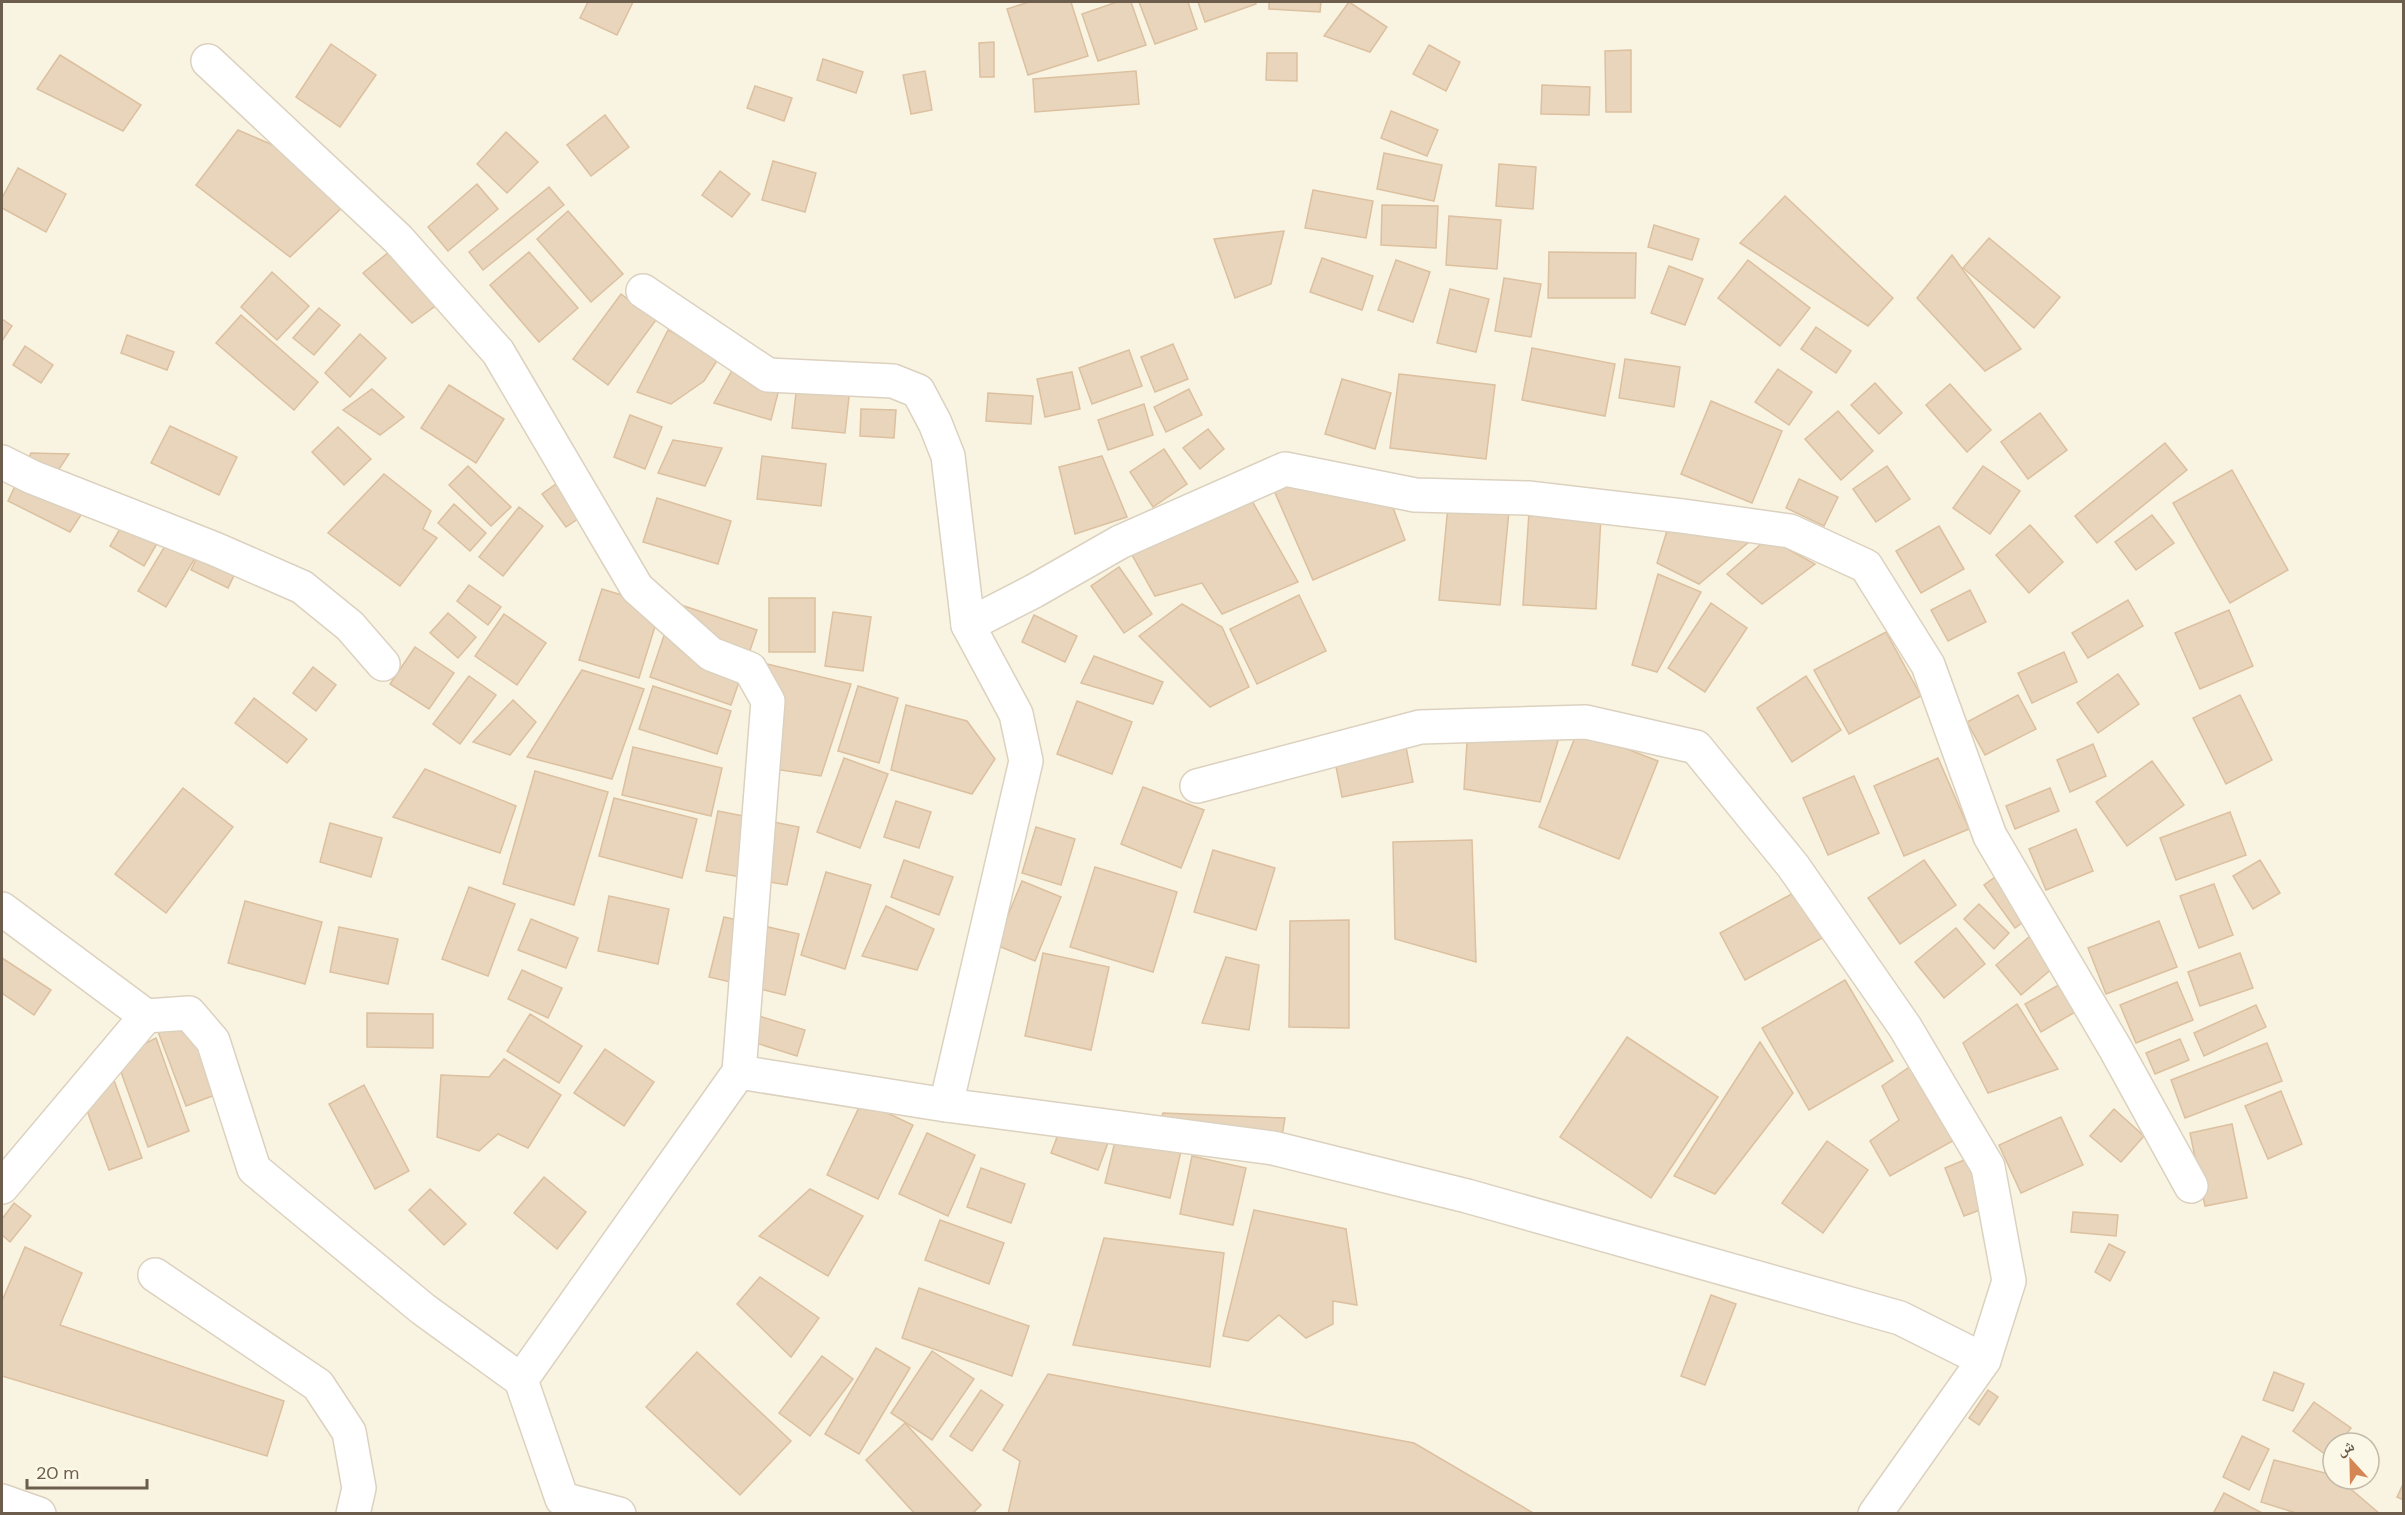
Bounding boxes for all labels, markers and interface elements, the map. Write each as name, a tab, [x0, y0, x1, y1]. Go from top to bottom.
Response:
north arrow	[2321, 1431, 2381, 1491]
text: ش	[2334, 1435, 2357, 1460]
scale bar	[27, 1452, 147, 1490]
text: 20 m	[36, 1461, 79, 1485]

